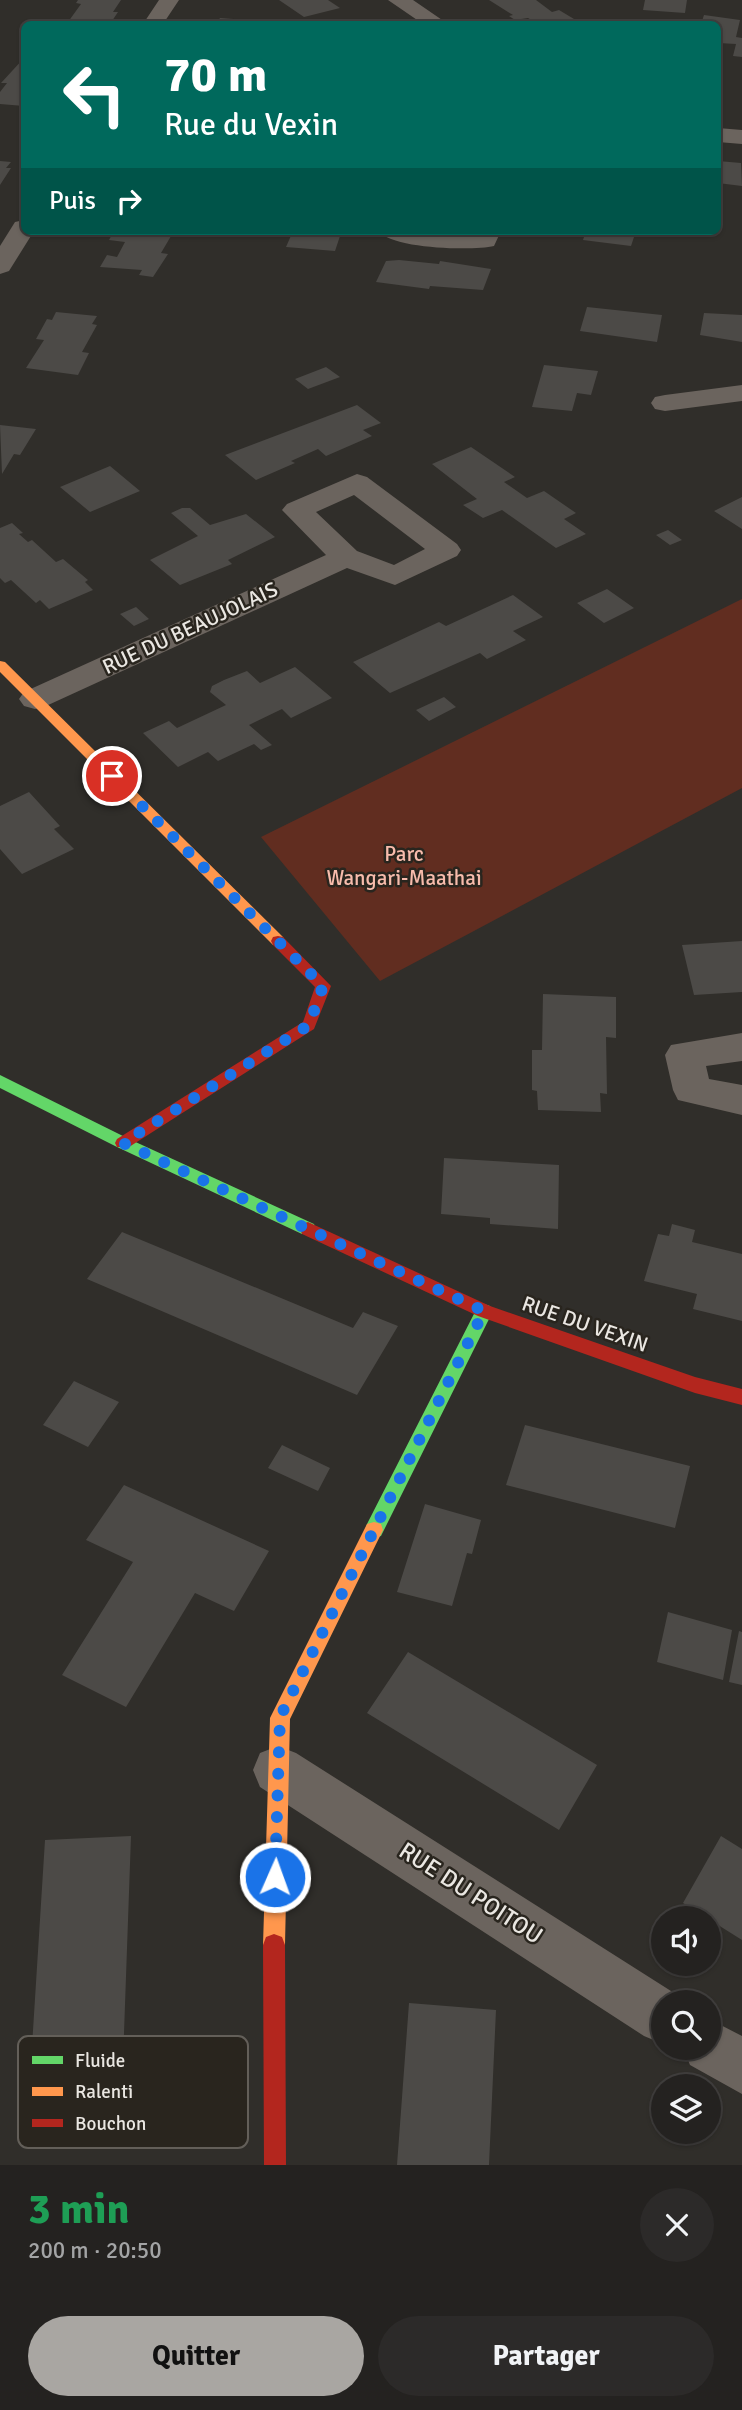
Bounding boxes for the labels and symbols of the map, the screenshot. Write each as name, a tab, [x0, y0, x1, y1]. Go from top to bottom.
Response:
street label: RUE DU BEAUJOLAIS	[98, 576, 282, 680]
pin	[82, 746, 142, 806]
park label: Parc Wangari-Maathai	[326, 841, 482, 891]
street label: RUE DU VEXIN	[518, 1290, 652, 1358]
street label: RUE DU POITOU	[394, 1835, 548, 1951]
position arrow	[238, 1840, 312, 1914]
legend	[18, 2036, 248, 2148]
text: Fluide	[75, 2049, 125, 2073]
text: Ralenti	[75, 2080, 133, 2104]
text: Bouchon	[75, 2112, 146, 2136]

